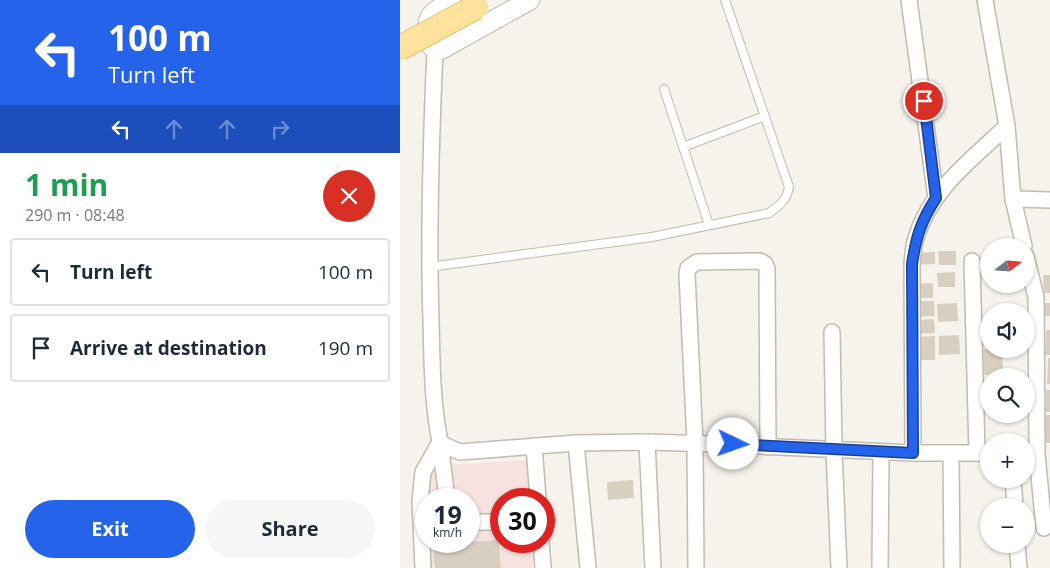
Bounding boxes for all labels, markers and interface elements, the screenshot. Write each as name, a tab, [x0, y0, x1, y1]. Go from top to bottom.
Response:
text: 100 m	[108, 14, 212, 61]
icon: left	[25, 20, 90, 85]
text: Turn left	[108, 59, 195, 89]
pin	[903, 80, 945, 122]
icon: arrive	[910, 87, 938, 115]
icon: left	[107, 115, 135, 143]
icon: ahead	[160, 115, 188, 143]
icon: ahead	[213, 115, 241, 143]
icon: right	[266, 115, 294, 143]
text: 1 min	[25, 164, 108, 205]
button: close	[323, 170, 375, 222]
text: 290 m · 08:48	[25, 204, 125, 226]
north arrow	[980, 238, 1035, 292]
map controls	[980, 238, 1035, 553]
icon: left	[27, 258, 55, 286]
text: Turn left	[70, 259, 152, 285]
text: 100 m	[318, 259, 373, 285]
button: sound	[980, 303, 1035, 358]
icon: arrive	[27, 334, 55, 362]
text: Arrive at destination	[70, 335, 267, 361]
text: 190 m	[318, 335, 373, 361]
button: search	[980, 368, 1035, 423]
position arrow	[706, 417, 758, 469]
button: +	[980, 433, 1035, 488]
speed limit sign: 30	[490, 488, 555, 553]
text: 19	[433, 497, 462, 531]
button: −	[980, 498, 1035, 553]
button: Exit	[25, 500, 195, 558]
button: Share	[205, 500, 375, 558]
text: km/h	[433, 524, 462, 541]

